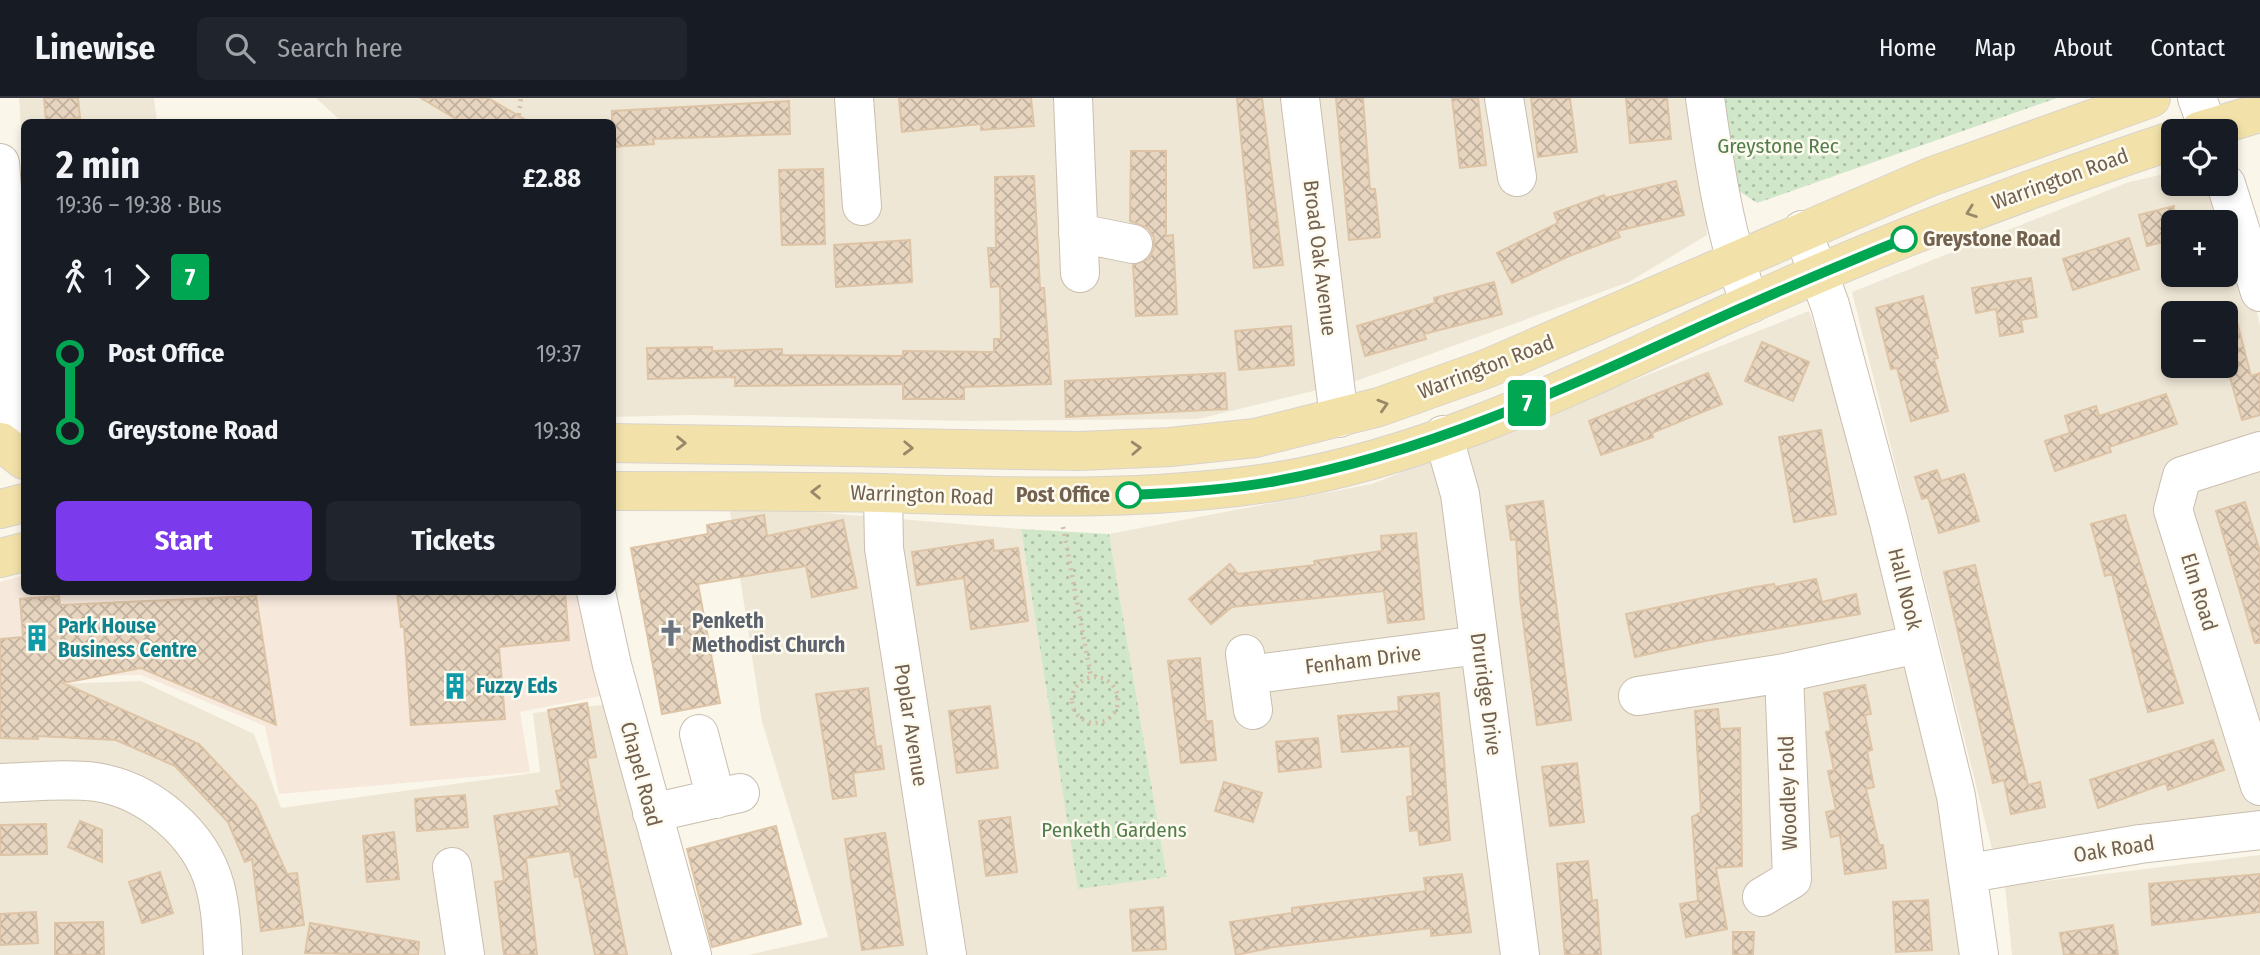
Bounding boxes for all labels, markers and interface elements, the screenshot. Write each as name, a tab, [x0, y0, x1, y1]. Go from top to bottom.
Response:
search box	[197, 17, 687, 80]
text: Linewise	[35, 28, 155, 68]
icon: search	[221, 29, 259, 67]
text: Search here	[277, 33, 403, 64]
text: Home	[1879, 34, 1936, 62]
text: Map	[1974, 34, 2016, 62]
text: About	[2054, 34, 2112, 62]
text: Contact	[2150, 34, 2225, 62]
map controls	[2161, 119, 2238, 378]
button: locate	[2161, 119, 2238, 196]
park label: Greystone Rec	[1717, 133, 1839, 159]
text: 2 min	[56, 142, 140, 188]
street label: Warrington Road	[1988, 142, 2132, 216]
text: £2.88	[523, 163, 581, 194]
street label: Broad Oak Avenue	[1298, 179, 1342, 337]
text: 19:36 – 19:38 · Bus	[56, 191, 222, 219]
one-way arrow	[1965, 203, 1977, 217]
button: +	[2161, 210, 2238, 287]
marker: Greystone Road	[1891, 226, 1917, 252]
place label: Greystone Road	[1923, 226, 2061, 252]
icon: walk	[56, 258, 94, 296]
icon: forward	[123, 258, 161, 296]
text: 1	[104, 263, 113, 291]
text: 7	[185, 263, 195, 291]
button: −	[2161, 301, 2238, 378]
street label: Warrington Road	[1414, 329, 1558, 405]
text: Post Office	[108, 338, 224, 369]
text: 19:37	[536, 340, 581, 368]
line badge: 7	[1504, 380, 1550, 426]
text: 7	[1522, 389, 1532, 417]
one-way arrow	[1377, 399, 1389, 414]
text: Greystone Road	[108, 415, 278, 446]
text: 19:38	[534, 417, 581, 445]
one-way arrow	[676, 435, 686, 451]
one-way arrow	[903, 440, 914, 455]
one-way arrow	[1130, 441, 1141, 456]
street label: Warrington Road	[850, 480, 994, 510]
place label: Post Office	[1016, 482, 1110, 508]
marker: Post Office	[1116, 482, 1142, 508]
one-way arrow	[810, 485, 821, 500]
button: Start	[56, 501, 312, 581]
button: Tickets	[326, 501, 581, 581]
street label: Hall Nook	[1882, 545, 1928, 633]
street label: Elm Road	[2175, 550, 2223, 634]
place label: Penketh Methodist Church	[692, 608, 845, 658]
place label: Park House Business Centre	[58, 613, 197, 663]
church icon: Penketh Methodist Church	[656, 618, 686, 648]
building icon: Park House Business Centre	[22, 623, 52, 653]
street label: Druridge Drive	[1465, 631, 1507, 757]
street label: Fenham Drive	[1303, 640, 1423, 680]
street label: Poplar Avenue	[888, 662, 934, 788]
building icon: Fuzzy Eds	[440, 671, 470, 701]
place label: Fuzzy Eds	[476, 673, 558, 699]
street label: Chapel Road	[615, 719, 667, 829]
street label: Woodley Fold	[1773, 735, 1803, 851]
park label: Penketh Gardens	[1041, 817, 1187, 843]
street label: Oak Road	[2072, 830, 2156, 868]

